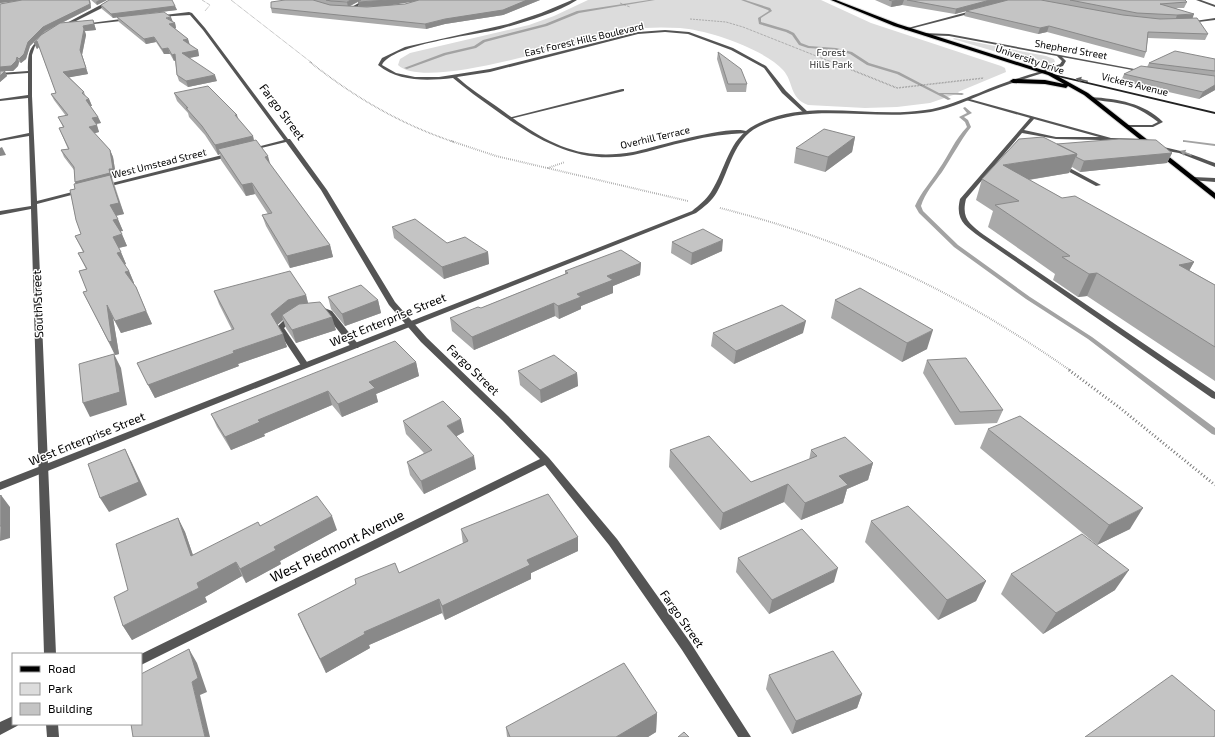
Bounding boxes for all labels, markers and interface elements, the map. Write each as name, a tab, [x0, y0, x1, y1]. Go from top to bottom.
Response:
street label: East Forest Hills Boulevard	[523, 19, 645, 59]
street label: Shepherd Street	[1034, 37, 1108, 61]
street label: University Drive	[994, 42, 1066, 76]
park label: Forest Hills Park	[810, 46, 852, 70]
street label: Vickers Avenue	[1100, 70, 1170, 98]
one-way arrow	[1076, 77, 1088, 83]
street label: Fargo Street	[257, 80, 309, 143]
street label: Overhill Terrace	[619, 123, 691, 151]
street label: West Umstead Street	[111, 145, 208, 181]
one-way arrow	[1179, 149, 1191, 155]
street label: South Street	[29, 269, 45, 338]
street label: West Enterprise Street	[328, 289, 448, 349]
street label: Fargo Street	[445, 341, 503, 398]
street label: West Enterprise Street	[27, 408, 147, 468]
street label: West Piedmont Avenue	[267, 506, 406, 585]
street label: Fargo Street	[658, 587, 708, 650]
legend	[12, 653, 142, 725]
text: Road	[48, 661, 76, 675]
text: Park	[48, 681, 73, 695]
text: Building	[48, 701, 93, 715]

